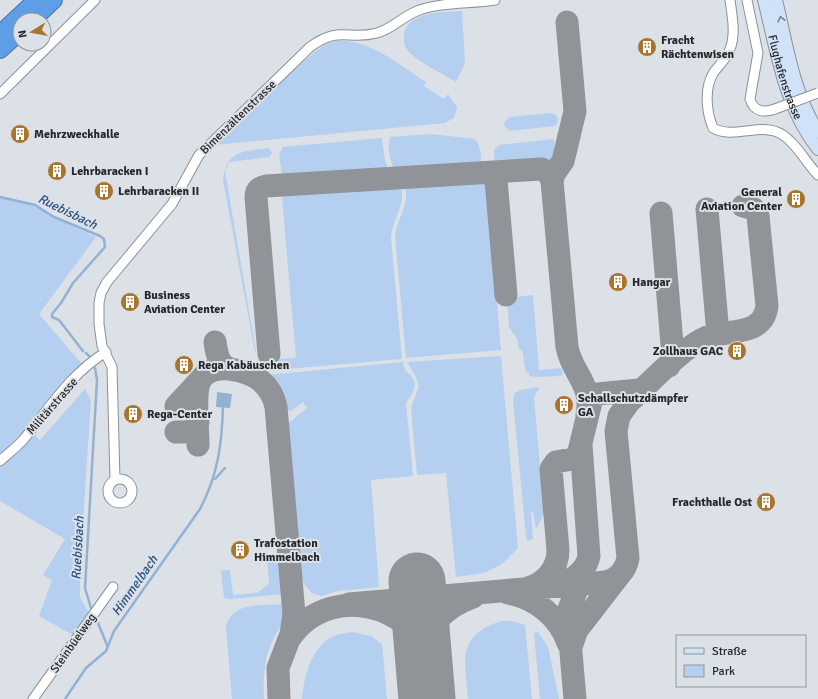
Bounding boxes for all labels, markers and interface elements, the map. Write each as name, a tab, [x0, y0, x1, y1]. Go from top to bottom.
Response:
north arrow	[12, 12, 52, 52]
one-way arrow	[777, 15, 785, 22]
text: N	[16, 29, 30, 39]
place label: Fracht Rächtenwisen	[661, 33, 735, 62]
street label: Flughafenstrasse	[764, 33, 805, 122]
building icon: Fracht Rächtenwisen	[636, 36, 658, 58]
street label: Bimenzältenstrasse	[197, 77, 280, 158]
building icon: Mehrzweckhalle	[9, 123, 31, 145]
place label: Mehrzweckhalle	[34, 127, 120, 142]
building icon: Lehrbaracken I	[46, 160, 68, 182]
place label: Lehrbaracken I	[71, 164, 148, 179]
building icon: Lehrbaracken II	[93, 180, 115, 202]
place label: Lehrbaracken II	[118, 184, 199, 199]
place label: General Aviation Center	[701, 185, 782, 214]
building icon: General Aviation Center	[785, 188, 807, 210]
water label: Ruebisbach	[35, 191, 101, 233]
building icon: Hangar	[607, 271, 629, 293]
place label: Hangar	[632, 275, 671, 290]
place label: Business Aviation Center	[144, 288, 225, 317]
building icon: Business Aviation Center	[119, 291, 141, 313]
building icon: Zollhaus GAC	[726, 340, 748, 362]
place label: Zollhaus GAC	[653, 344, 724, 359]
building icon: Rega Kabäuschen	[173, 354, 195, 376]
place label: Rega Kabäuschen	[198, 358, 290, 373]
street label: Militärstrasse	[24, 375, 81, 438]
place label: Schallschutzdämpfer GA	[578, 391, 689, 420]
building icon: Schallschutzdämpfer GA	[553, 394, 575, 416]
building icon: Rega-Center	[122, 403, 144, 425]
place label: Rega-Center	[147, 407, 212, 422]
building icon: Frachthalle Ost	[755, 491, 777, 513]
place label: Frachthalle Ost	[672, 495, 753, 510]
water label: Ruebisbach	[68, 515, 88, 580]
place label: Trafostation Himmelbach	[254, 536, 320, 565]
building icon: Trafostation Himmelbach	[229, 539, 251, 561]
water label: Himmelbach	[108, 552, 162, 619]
street label: Steinbüelweg	[47, 610, 100, 676]
legend	[676, 635, 806, 687]
text: Straße	[712, 644, 747, 659]
text: Park	[712, 664, 735, 679]

